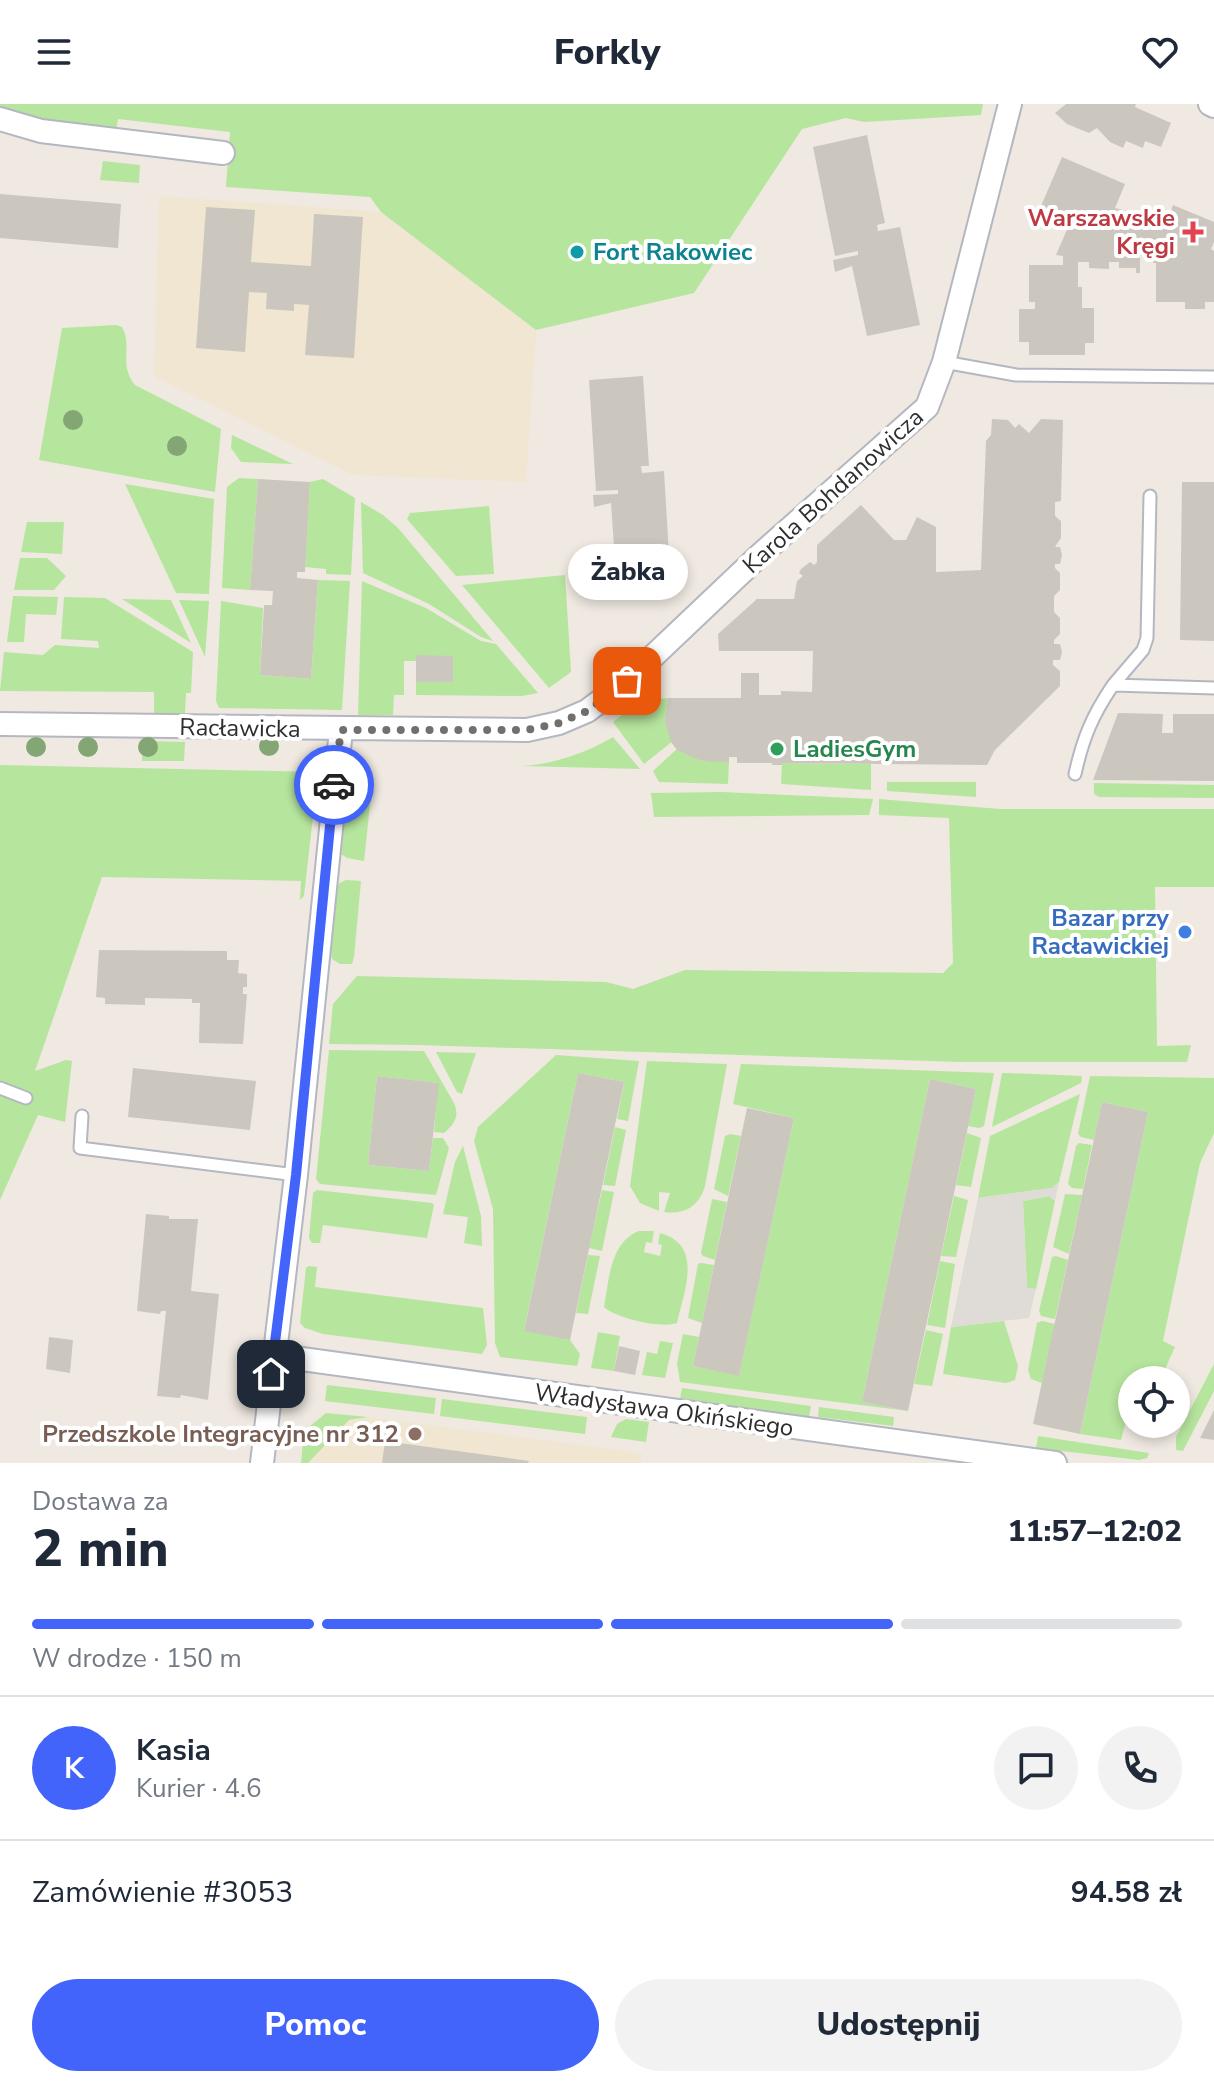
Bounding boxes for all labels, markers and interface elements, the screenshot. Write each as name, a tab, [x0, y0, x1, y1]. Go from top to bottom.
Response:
text: Forkly	[554, 28, 660, 77]
icon: menu	[32, 30, 76, 74]
icon: heart	[1138, 30, 1182, 74]
place label: Warszawskie Kręgi	[1028, 202, 1175, 262]
marker: Warszawskie Kręgi	[1182, 221, 1204, 243]
place label: Fort Rakowiec	[593, 236, 753, 268]
marker: Fort Rakowiec	[568, 243, 586, 261]
street label: Karola Bohdanowicza	[736, 401, 930, 581]
callout: Żabka	[567, 545, 687, 601]
text: Żabka	[591, 554, 665, 589]
pin	[593, 647, 661, 715]
icon: bag	[605, 659, 649, 703]
street label: Racławicka	[179, 711, 301, 745]
place label: LadiesGym	[793, 733, 916, 765]
marker: LadiesGym	[768, 740, 786, 758]
courier	[294, 745, 374, 825]
icon: car	[312, 763, 356, 807]
place label: Bazar przy Racławickiej	[1031, 902, 1169, 962]
marker: Bazar przy Racławickiej	[1176, 923, 1194, 941]
pin	[237, 1340, 305, 1408]
icon: home	[249, 1352, 293, 1396]
map controls	[1118, 1366, 1190, 1438]
button: locate	[1118, 1366, 1190, 1438]
street label: Władysława Okińskiego	[532, 1376, 796, 1444]
place label: Przedszkole Integracyjne nr 312	[42, 1418, 399, 1450]
marker: Przedszkole Integracyjne nr 312	[406, 1425, 424, 1443]
text: Dostawa za	[32, 1484, 169, 1519]
text: 11:57–12:02	[1007, 1511, 1182, 1552]
text: 2 min	[32, 1513, 169, 1584]
text: W drodze · 150 m	[32, 1641, 242, 1676]
button: chat	[994, 1726, 1078, 1810]
button: phone	[1098, 1726, 1182, 1810]
text: Kasia	[136, 1730, 211, 1771]
text: K	[64, 1748, 84, 1789]
text: Kurier · 4.6	[136, 1771, 261, 1806]
text: Zamówienie #3053	[32, 1872, 293, 1913]
text: 94.58 zł	[1071, 1872, 1182, 1913]
button: Pomoc	[32, 1979, 599, 2071]
button: Udostępnij	[615, 1979, 1182, 2071]

